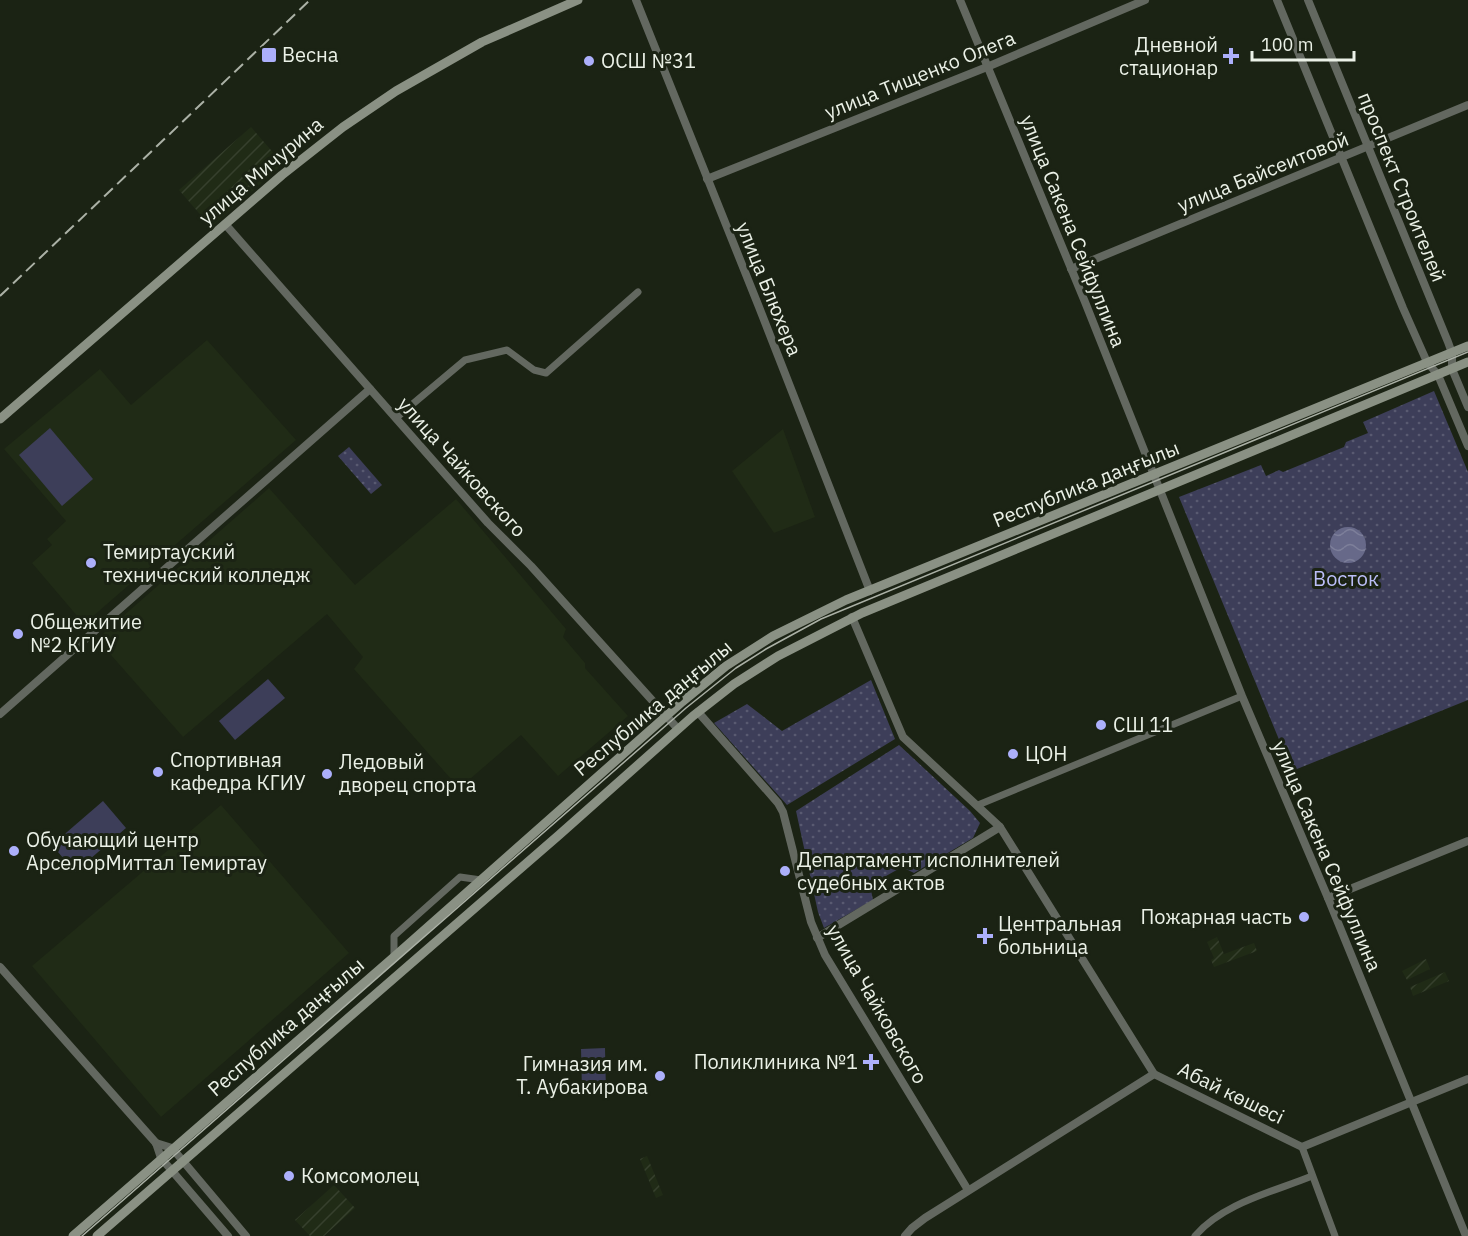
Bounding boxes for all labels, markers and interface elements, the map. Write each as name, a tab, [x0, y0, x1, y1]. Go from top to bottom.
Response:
street label: улица Тищенко Олега	[820, 24, 1020, 125]
scale bar	[1252, 24, 1354, 62]
place label: Дневной стационар	[1119, 31, 1218, 81]
text: 100 m	[1261, 33, 1313, 56]
place label: Весна	[282, 41, 339, 68]
marker: Весна	[260, 46, 278, 64]
place label: ОСШ №31	[601, 47, 696, 74]
marker: Дневной стационар	[1222, 47, 1240, 65]
marker: ОСШ №31	[582, 54, 596, 68]
street label: проспект Строителей	[1352, 88, 1453, 286]
street label: улица Мичурина	[193, 110, 329, 231]
street label: улица Сакена Сейфуллина	[1014, 111, 1133, 351]
street label: улица Байсеитовой	[1173, 125, 1352, 218]
street label: улица Блюхера	[730, 218, 809, 360]
street label: улица Чайковского	[392, 391, 533, 543]
street label: Республика даңғылы	[989, 434, 1183, 533]
place label: Темиртауский технический колледж	[103, 538, 310, 588]
marker: Темиртауский технический колледж	[84, 556, 98, 570]
park label: Восток	[1313, 565, 1379, 592]
place label: Общежитие №2 КГИУ	[30, 608, 142, 658]
marker: Общежитие №2 КГИУ	[11, 627, 25, 641]
street label: Республика даңғылы	[568, 633, 738, 782]
place label: СШ 11	[1113, 711, 1173, 738]
marker: СШ 11	[1094, 718, 1108, 732]
street label: улица Сакена Сейфуллина	[1266, 736, 1389, 976]
place label: ЦОН	[1025, 740, 1067, 767]
place label: Спортивная кафедра КГИУ	[170, 746, 306, 796]
marker: ЦОН	[1006, 747, 1020, 761]
place label: Ледовый дворец спорта	[339, 748, 477, 798]
marker: Спортивная кафедра КГИУ	[151, 765, 165, 779]
marker: Ледовый дворец спорта	[320, 767, 334, 781]
place label: Обучающий центр АрселорМиттал Темиртау	[26, 826, 267, 876]
marker: Обучающий центр АрселорМиттал Темиртау	[7, 844, 21, 858]
place label: Департамент исполнителей судебных актов	[797, 846, 1060, 896]
marker: Департамент исполнителей судебных актов	[778, 864, 792, 878]
place label: Пожарная часть	[1141, 903, 1292, 930]
place label: Центральная больница	[998, 910, 1122, 960]
marker: Пожарная часть	[1297, 910, 1311, 924]
street label: улица Чайковского	[821, 919, 934, 1088]
marker: Центральная больница	[976, 927, 994, 945]
street label: Республика даңғылы	[202, 951, 370, 1102]
place label: Поликлиника №1	[694, 1048, 858, 1075]
place label: Гимназия им. Т. Аубакирова	[516, 1050, 648, 1100]
marker: Поликлиника №1	[862, 1053, 880, 1071]
street label: Абай көшесі	[1174, 1055, 1289, 1130]
marker: Гимназия им. Т. Аубакирова	[653, 1069, 667, 1083]
place label: Комсомолец	[301, 1162, 419, 1189]
marker: Комсомолец	[282, 1169, 296, 1183]

